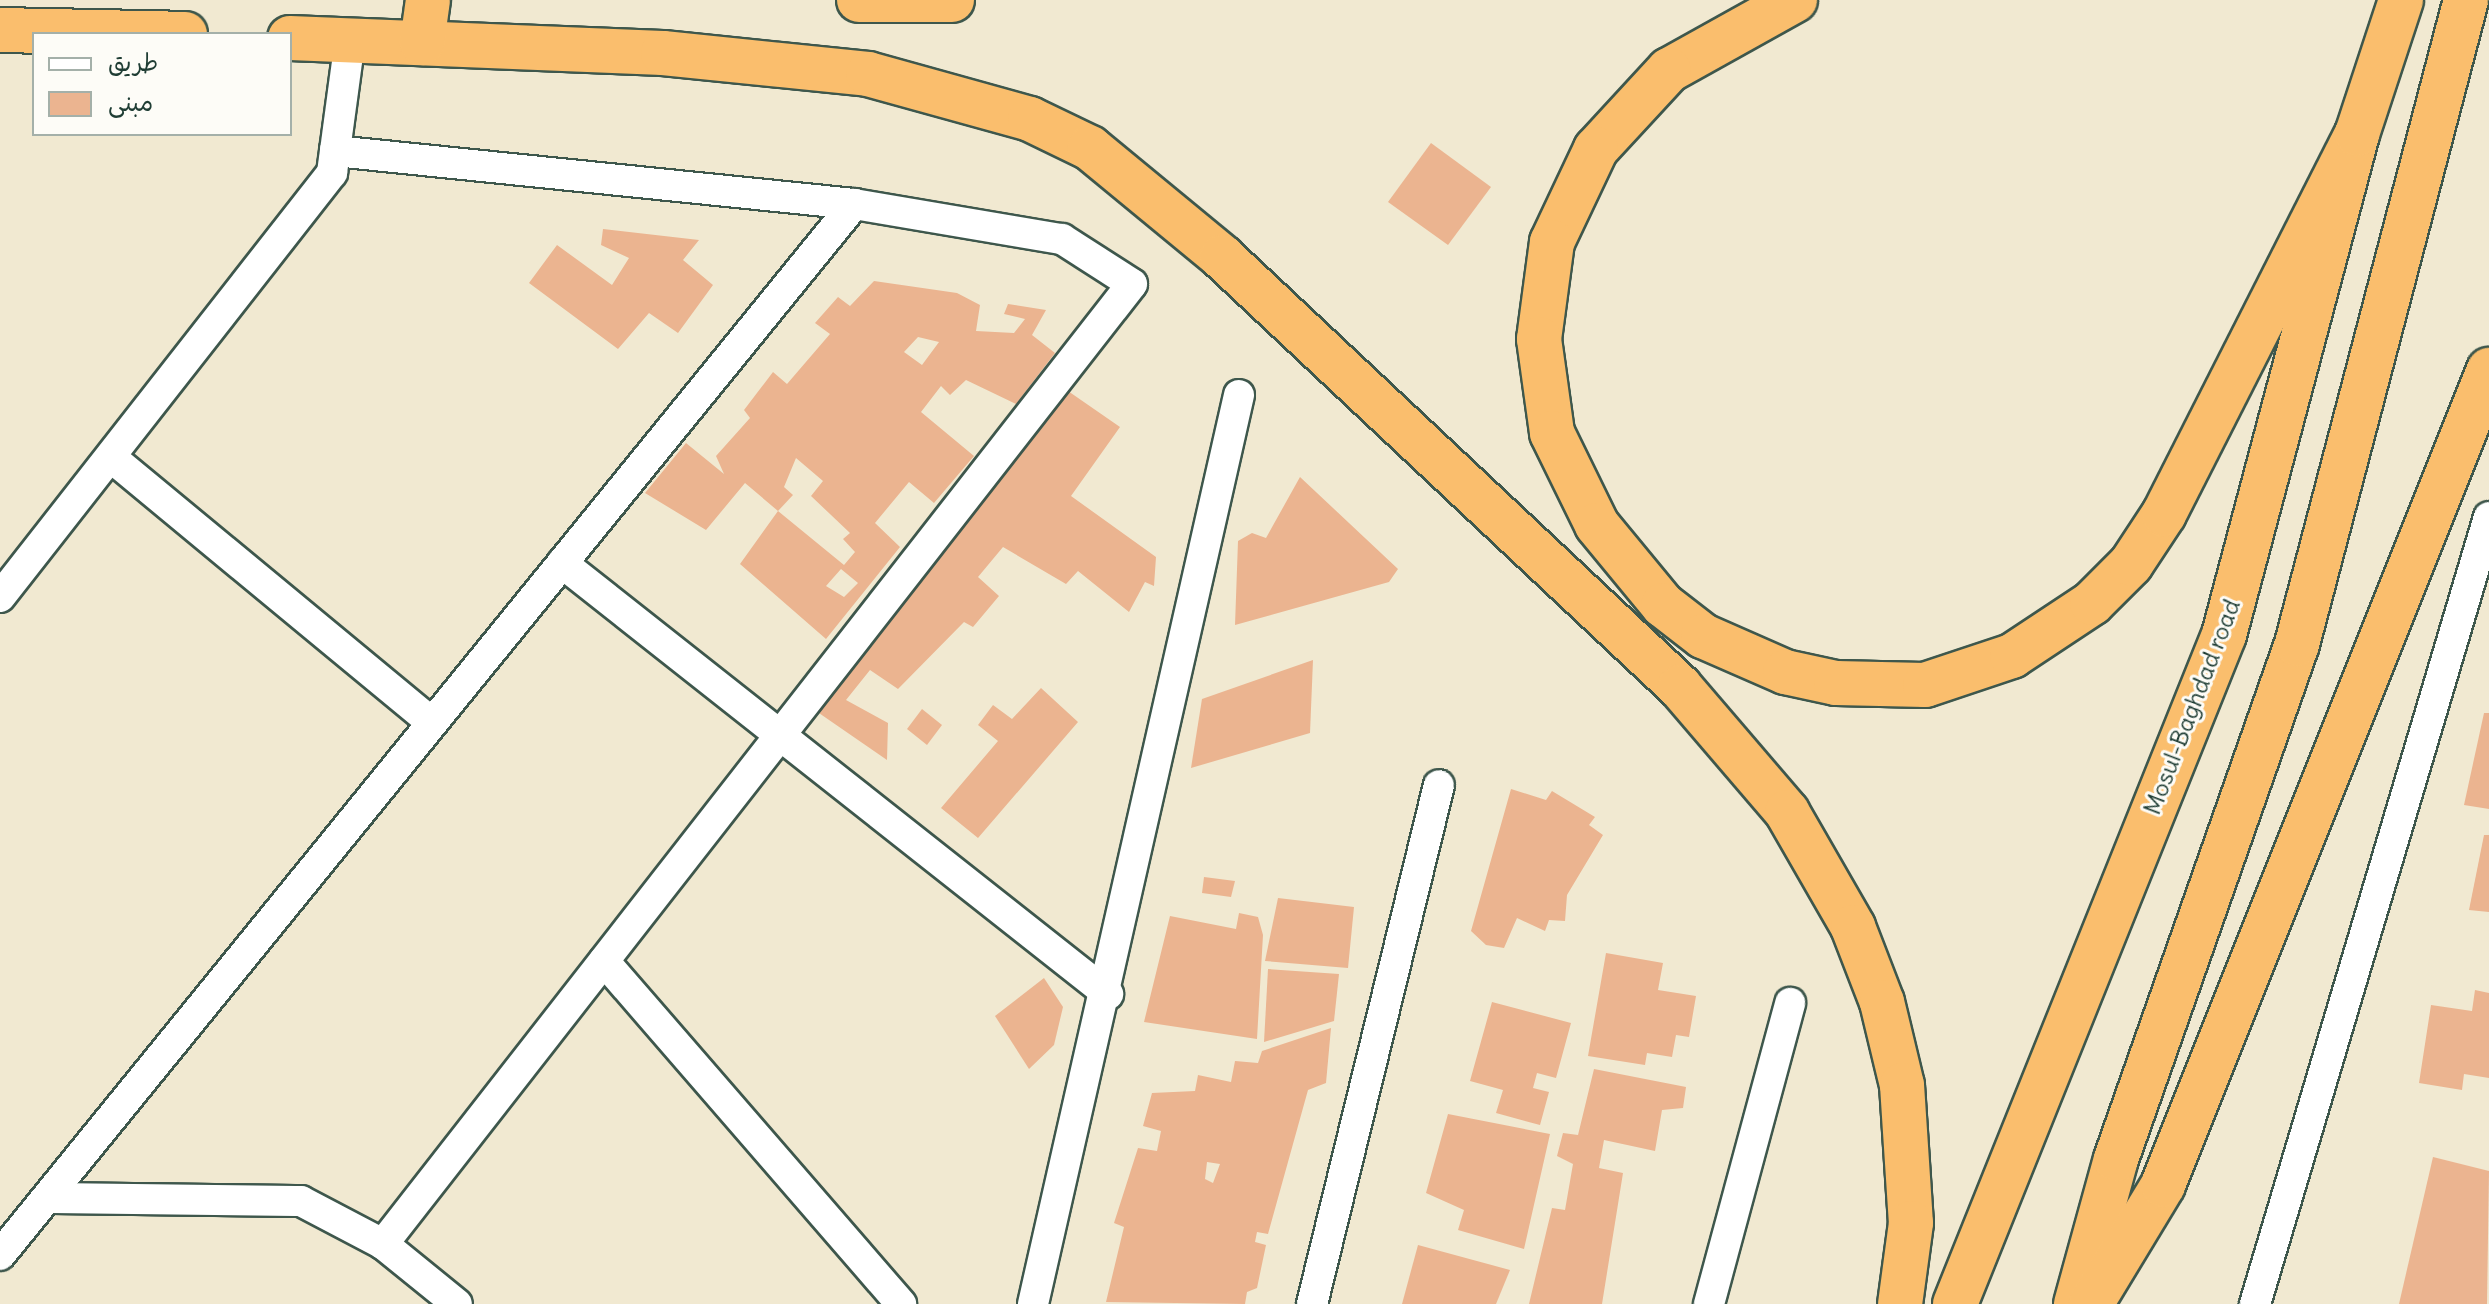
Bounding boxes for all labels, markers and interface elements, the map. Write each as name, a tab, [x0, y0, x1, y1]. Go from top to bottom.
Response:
legend	[32, 32, 292, 136]
text: طريق	[108, 47, 158, 77]
text: مبنى	[108, 87, 153, 117]
street label: Mosul-Baghdad road	[2138, 595, 2246, 819]

